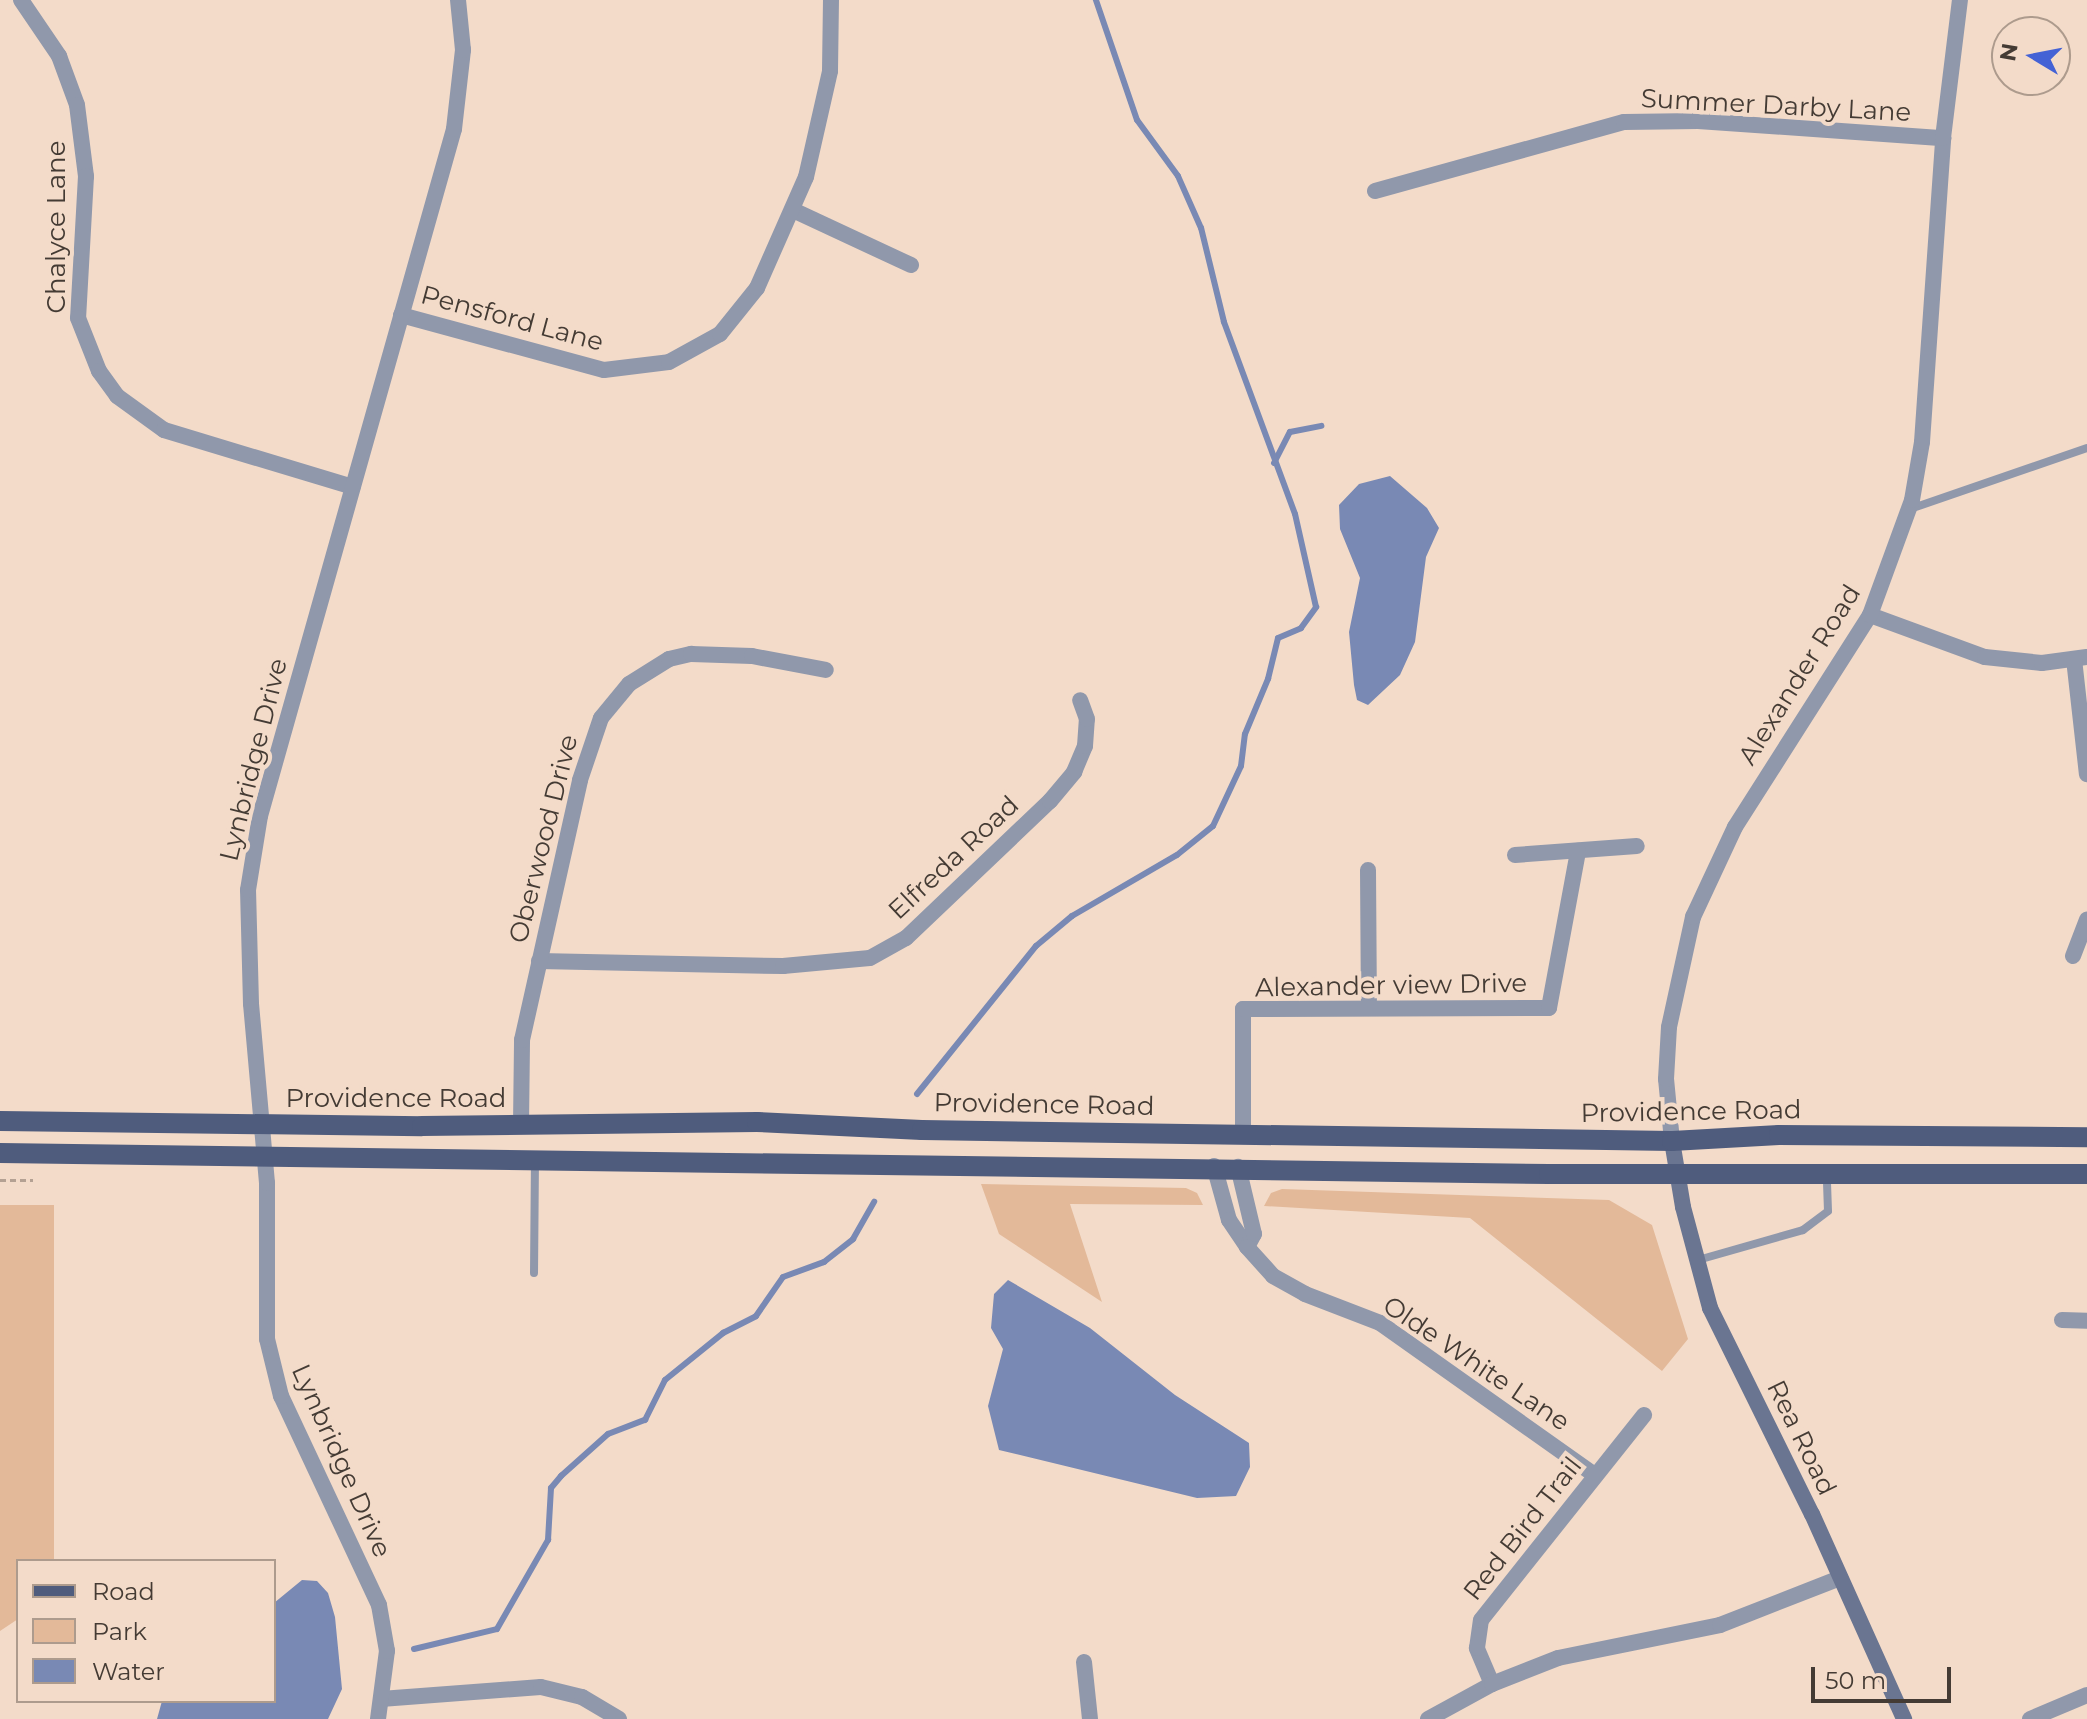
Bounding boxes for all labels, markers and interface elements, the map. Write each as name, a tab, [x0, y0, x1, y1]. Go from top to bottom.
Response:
north arrow	[1991, 16, 2071, 96]
text: N	[1994, 41, 2024, 63]
street label: Summer Darby Lane	[1640, 83, 1912, 129]
street label: Chalyce Lane	[41, 141, 73, 313]
street label: Pensford Lane	[417, 280, 607, 358]
street label: Alexander Road	[1732, 579, 1868, 771]
street label: Lynbridge Drive	[214, 655, 294, 865]
street label: Oberwood Drive	[503, 732, 585, 946]
street label: Elfreda Road	[882, 790, 1026, 926]
street label: Alexander view Drive	[1255, 968, 1527, 1004]
street label: Providence Road	[286, 1083, 506, 1115]
street label: Providence Road	[933, 1087, 1155, 1123]
street label: Providence Road	[1580, 1094, 1802, 1130]
street label: Olde White Lane	[1377, 1290, 1575, 1438]
street label: Lynbridge Drive	[284, 1360, 398, 1562]
street label: Rea Road	[1760, 1375, 1842, 1501]
street label: Red Bird Trail	[1457, 1451, 1589, 1607]
legend	[16, 1559, 276, 1703]
text: Road	[92, 1577, 155, 1606]
text: Park	[92, 1617, 147, 1646]
scale bar	[1815, 1651, 1955, 1701]
text: Water	[92, 1657, 165, 1686]
text: 50 m	[1825, 1666, 1886, 1695]

